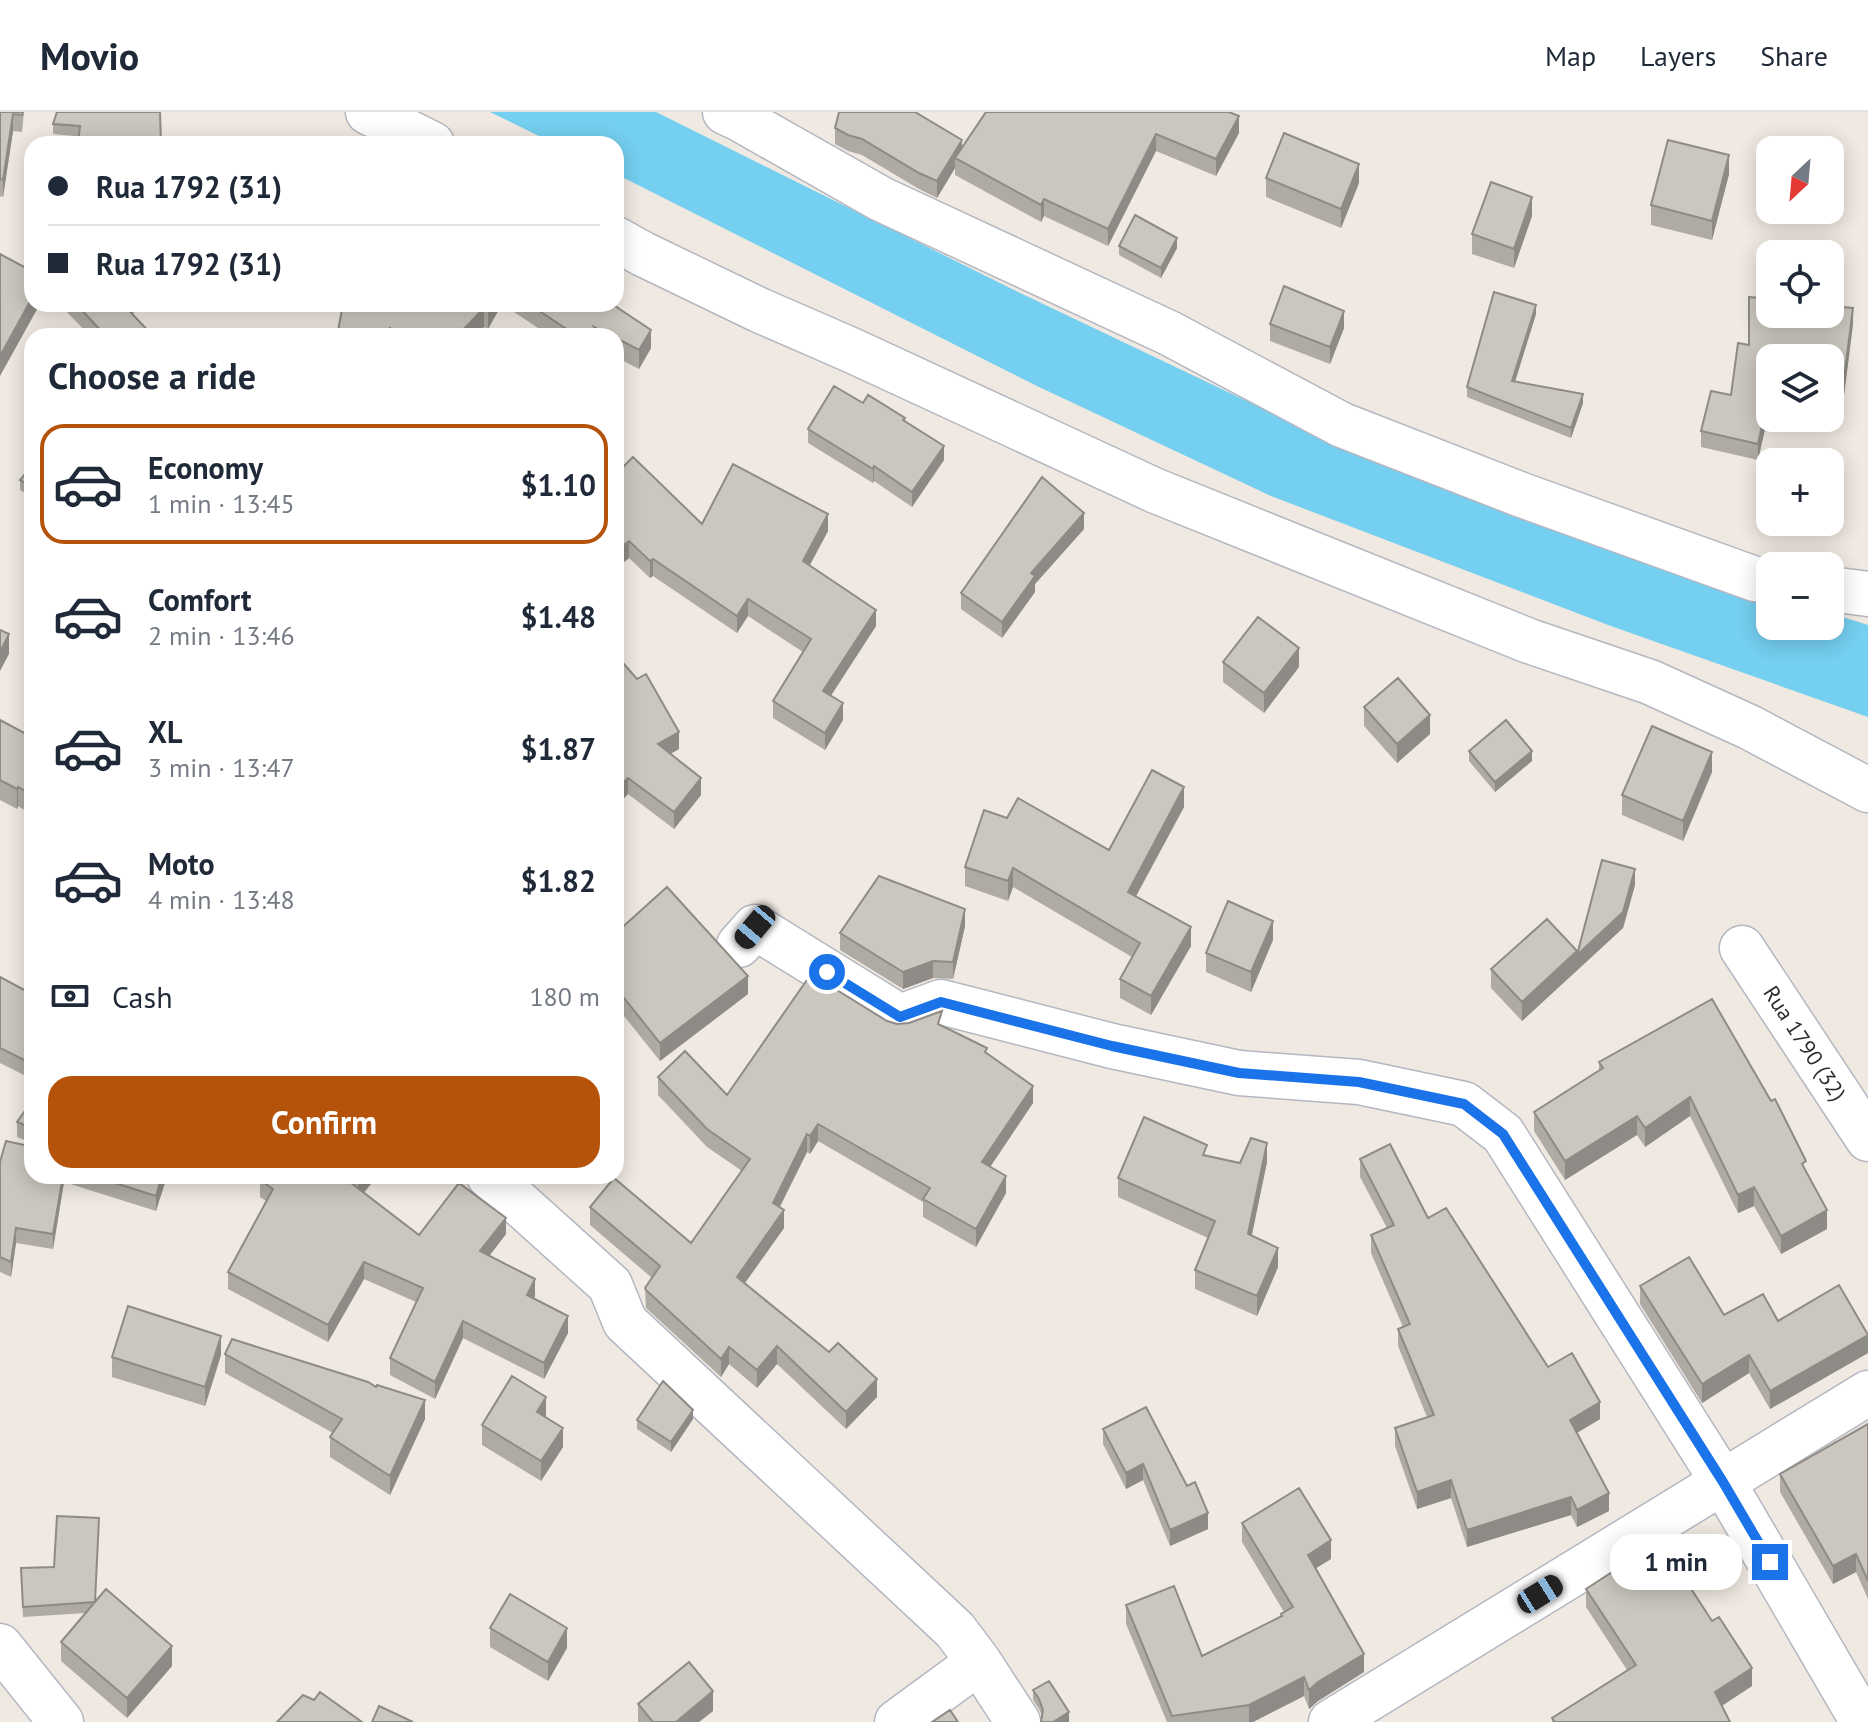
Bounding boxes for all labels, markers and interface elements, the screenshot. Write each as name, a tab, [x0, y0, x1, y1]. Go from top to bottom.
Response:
text: Movio	[40, 31, 139, 80]
text: Map	[1545, 37, 1596, 74]
text: Layers	[1640, 37, 1716, 74]
text: Share	[1760, 37, 1828, 74]
north arrow	[1756, 136, 1844, 224]
map controls	[1756, 136, 1844, 640]
text: Rua 1792 (31)	[96, 167, 282, 206]
button: locate	[1756, 240, 1844, 328]
text: Rua 1792 (31)	[96, 244, 282, 283]
button: layers	[1756, 344, 1844, 432]
text: Choose a ride	[48, 352, 256, 399]
icon: car	[52, 448, 124, 520]
text: Economy	[148, 448, 263, 487]
button: +	[1756, 448, 1844, 536]
text: $1.10	[521, 465, 596, 504]
text: 1 min · 13:45	[148, 487, 295, 520]
button: −	[1756, 552, 1844, 640]
icon: car	[52, 580, 124, 652]
text: Comfort	[148, 580, 251, 619]
text: $1.48	[521, 597, 596, 636]
text: 2 min · 13:46	[148, 619, 295, 652]
icon: car	[52, 712, 124, 784]
text: XL	[148, 712, 182, 751]
text: $1.87	[521, 729, 596, 768]
text: 3 min · 13:47	[148, 751, 295, 784]
icon: car	[52, 844, 124, 916]
text: Moto	[148, 844, 215, 883]
text: $1.82	[521, 861, 596, 900]
text: 4 min · 13:48	[148, 883, 295, 916]
car	[730, 901, 780, 953]
route start	[809, 954, 845, 990]
icon: cash	[48, 974, 92, 1018]
text: Cash	[112, 977, 173, 1016]
text: 180 m	[529, 980, 600, 1013]
street label: Rua 1790 (32)	[1757, 980, 1853, 1106]
button: Confirm	[48, 1076, 600, 1168]
callout: 1 min	[1610, 1534, 1742, 1590]
route end	[1752, 1544, 1788, 1580]
text: 1 min	[1644, 1545, 1708, 1578]
car	[1513, 1571, 1567, 1617]

